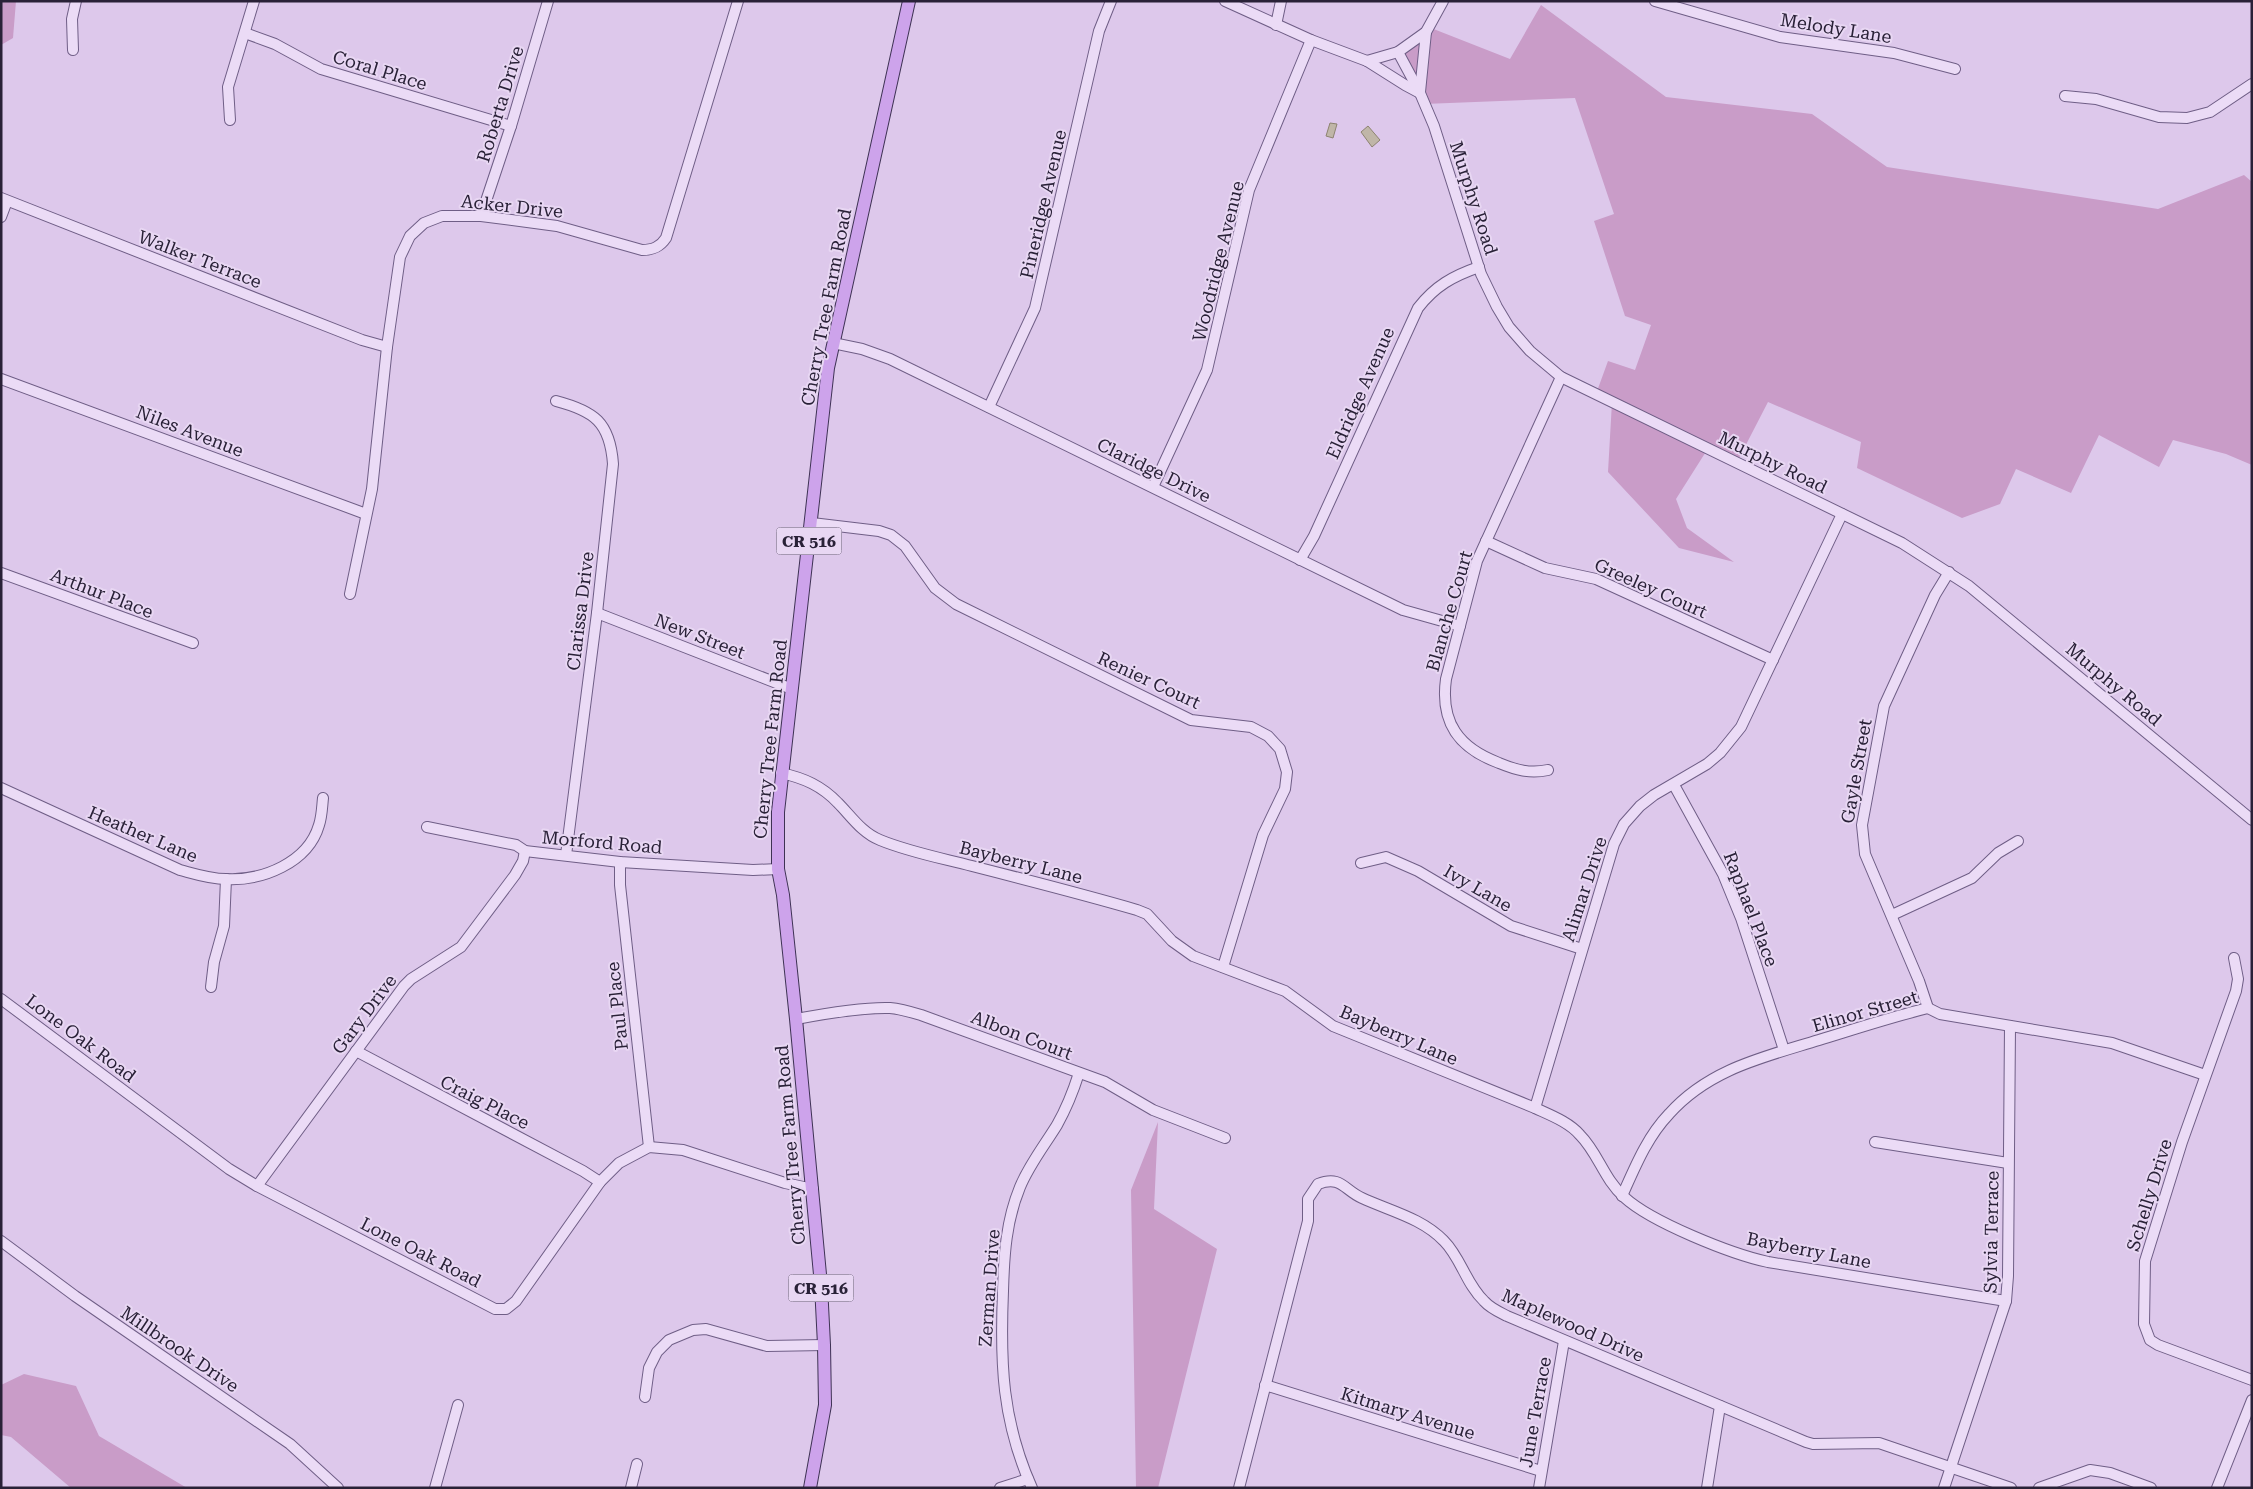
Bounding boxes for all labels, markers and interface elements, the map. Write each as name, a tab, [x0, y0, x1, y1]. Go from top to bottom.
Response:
street label: Melody Lane	[1779, 9, 1893, 47]
street label: Roberta Drive	[472, 43, 528, 165]
street label: Coral Place	[330, 46, 430, 94]
street label: Pineridge Avenue	[1016, 127, 1070, 281]
street label: Murphy Road	[1446, 138, 1502, 258]
street label: Woodridge Avenue	[1188, 179, 1248, 343]
street label: Acker Drive	[460, 190, 564, 222]
street label: Cherry Tree Farm Road	[797, 206, 856, 407]
street label: Walker Terrace	[135, 226, 265, 292]
street label: Eldridge Avenue	[1322, 324, 1399, 462]
street label: Niles Avenue	[133, 401, 247, 461]
street label: Murphy Road	[1715, 427, 1831, 498]
street label: Claridge Drive	[1094, 433, 1214, 507]
road number: CR 516	[776, 528, 842, 554]
street label: Blanche Court	[1422, 548, 1476, 674]
street label: Clarissa Drive	[562, 550, 598, 672]
street label: Greeley Court	[1591, 554, 1711, 622]
street label: Arthur Place	[48, 564, 156, 622]
street label: New Street	[652, 609, 748, 663]
street label: Cherry Tree Farm Road	[749, 638, 791, 840]
street label: Murphy Road	[2062, 638, 2166, 730]
street label: Renier Court	[1094, 647, 1204, 713]
street label: Gayle Street	[1836, 717, 1876, 825]
street label: Heather Lane	[85, 801, 201, 867]
street label: Morford Road	[541, 826, 664, 858]
street label: Alimar Drive	[1557, 834, 1611, 944]
street label: Bayberry Lane	[957, 837, 1085, 887]
street label: Raphael Place	[1719, 849, 1783, 970]
street label: Ivy Lane	[1440, 860, 1516, 916]
street label: Paul Place	[602, 961, 632, 1051]
street label: Gary Drive	[327, 970, 401, 1058]
street label: Elinor Street	[1810, 986, 1921, 1036]
street label: Lone Oak Road	[22, 990, 141, 1087]
street label: Bayberry Lane	[1337, 1001, 1461, 1069]
street label: Albon Court	[968, 1006, 1076, 1064]
street label: Cherry Tree Farm Road	[771, 1044, 809, 1246]
street label: Craig Place	[437, 1071, 533, 1133]
street label: Schelly Drive	[2122, 1136, 2176, 1254]
street label: Sylvia Terrace	[1979, 1170, 2003, 1293]
street label: Lone Oak Road	[357, 1213, 485, 1292]
street label: Zerman Drive	[974, 1228, 1004, 1348]
street label: Bayberry Lane	[1745, 1228, 1873, 1272]
road number: CR 516	[788, 1275, 854, 1302]
street label: Maplewood Drive	[1499, 1284, 1647, 1366]
street label: Millbrook Drive	[117, 1302, 243, 1396]
street label: June Terrace	[1515, 1355, 1555, 1469]
street label: Kitmary Avenue	[1338, 1383, 1478, 1443]

